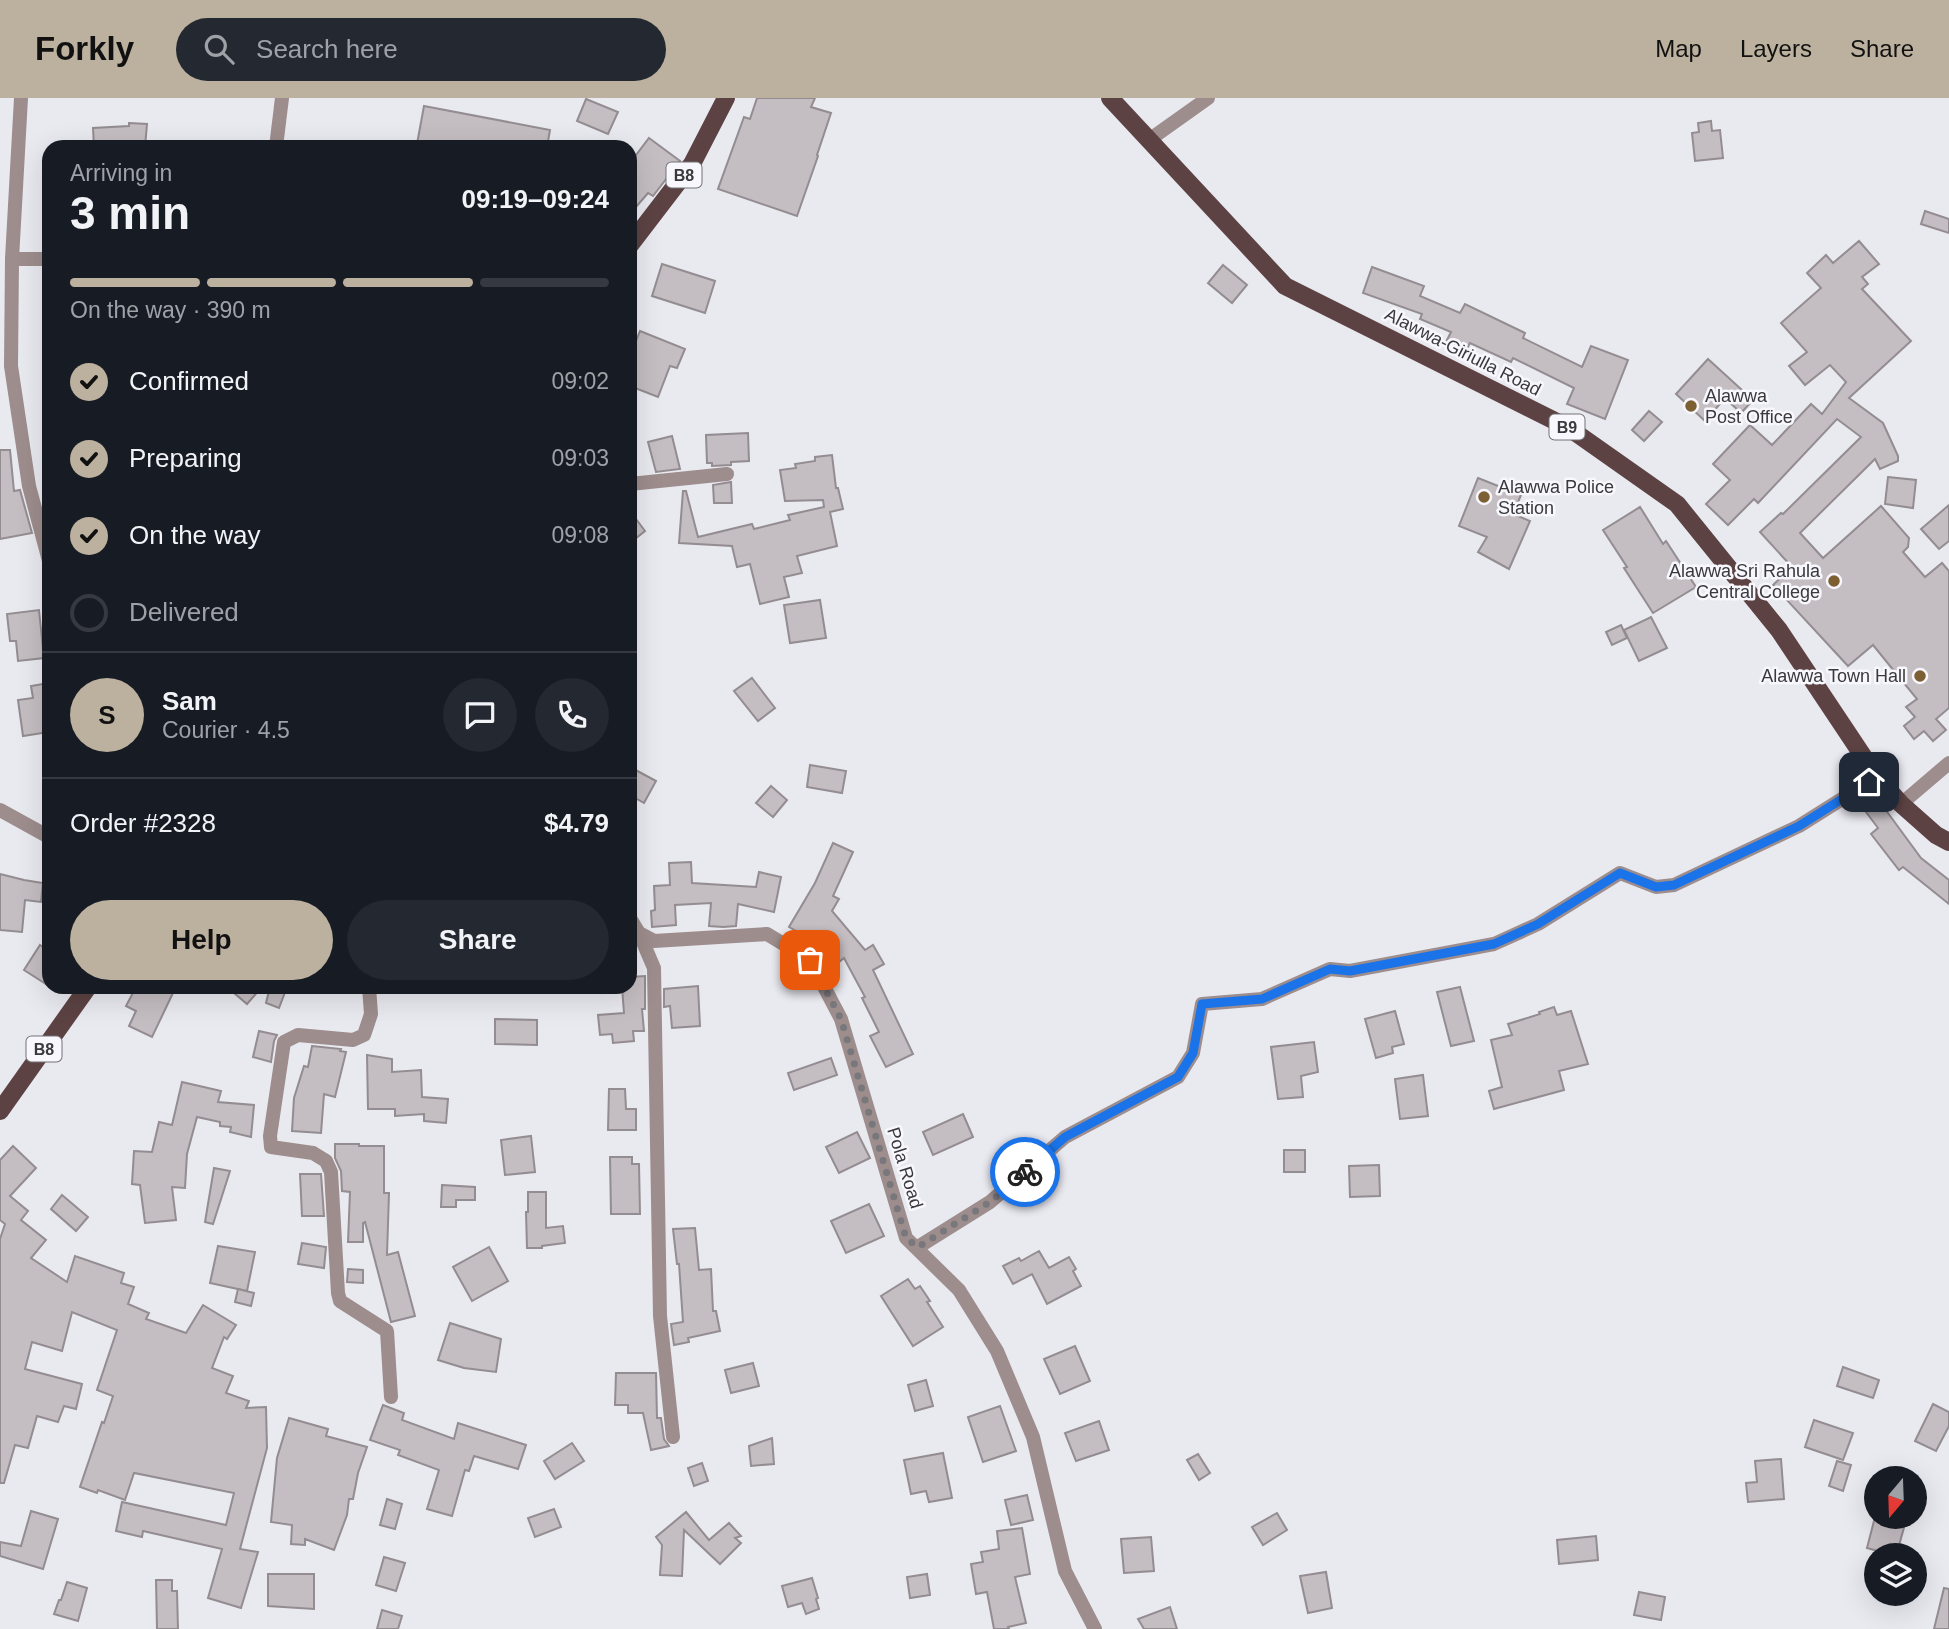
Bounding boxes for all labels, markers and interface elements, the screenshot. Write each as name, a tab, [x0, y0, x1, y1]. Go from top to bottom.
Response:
search box	[176, 18, 666, 81]
text: Forkly	[35, 30, 134, 67]
icon: search	[200, 30, 238, 68]
text: Search here	[256, 34, 398, 64]
text: Map	[1655, 35, 1702, 62]
text: Layers	[1740, 35, 1812, 62]
text: Share	[1850, 35, 1914, 62]
text: Arriving in	[70, 160, 172, 186]
road number: B8	[666, 162, 702, 188]
text: 09:19–09:24	[462, 184, 609, 214]
text: 3 min	[70, 187, 190, 239]
text: On the way · 390 m	[70, 297, 271, 323]
street label: Alawwa-Giriulla Road	[1382, 304, 1544, 400]
icon: check	[70, 363, 108, 401]
text: Confirmed	[129, 366, 249, 396]
text: 09:02	[551, 368, 609, 394]
place label: Alawwa Post Office	[1705, 386, 1793, 427]
marker: Alawwa Post Office	[1683, 398, 1699, 414]
road number: B9	[1550, 414, 1584, 440]
icon: check	[70, 440, 108, 478]
text: Preparing	[129, 443, 242, 473]
text: 09:03	[551, 445, 609, 471]
place label: Alawwa Police Station	[1498, 477, 1614, 518]
marker: Alawwa Police Station	[1476, 489, 1492, 505]
icon: check	[70, 517, 108, 555]
text: On the way	[129, 520, 261, 550]
text: 09:08	[551, 522, 609, 548]
place label: Alawwa Sri Rahula Central College	[1669, 561, 1821, 602]
marker: Alawwa Sri Rahula Central College	[1826, 573, 1842, 589]
text: Delivered	[129, 597, 239, 627]
place label: Alawwa Town Hall	[1761, 666, 1906, 686]
marker: Alawwa Town Hall	[1912, 668, 1928, 684]
button: chat	[443, 678, 517, 752]
button: phone	[535, 678, 609, 752]
text: Sam	[162, 686, 217, 716]
text: S	[98, 700, 116, 730]
text: Courier · 4.5	[162, 717, 290, 743]
pin	[1839, 752, 1899, 812]
icon: home	[1850, 763, 1888, 801]
text: Order #2328	[70, 808, 216, 838]
text: $4.79	[544, 808, 609, 838]
button: Help	[70, 900, 333, 980]
button: Share	[347, 900, 609, 980]
pin	[780, 930, 840, 990]
icon: bag	[791, 941, 829, 979]
road number: B8	[26, 1037, 61, 1062]
street label: Pola Road	[883, 1125, 927, 1211]
courier	[990, 1137, 1060, 1207]
icon: bike	[1006, 1153, 1044, 1191]
north arrow	[1864, 1466, 1927, 1530]
map controls	[1864, 1466, 1927, 1606]
button: layers	[1864, 1543, 1927, 1606]

